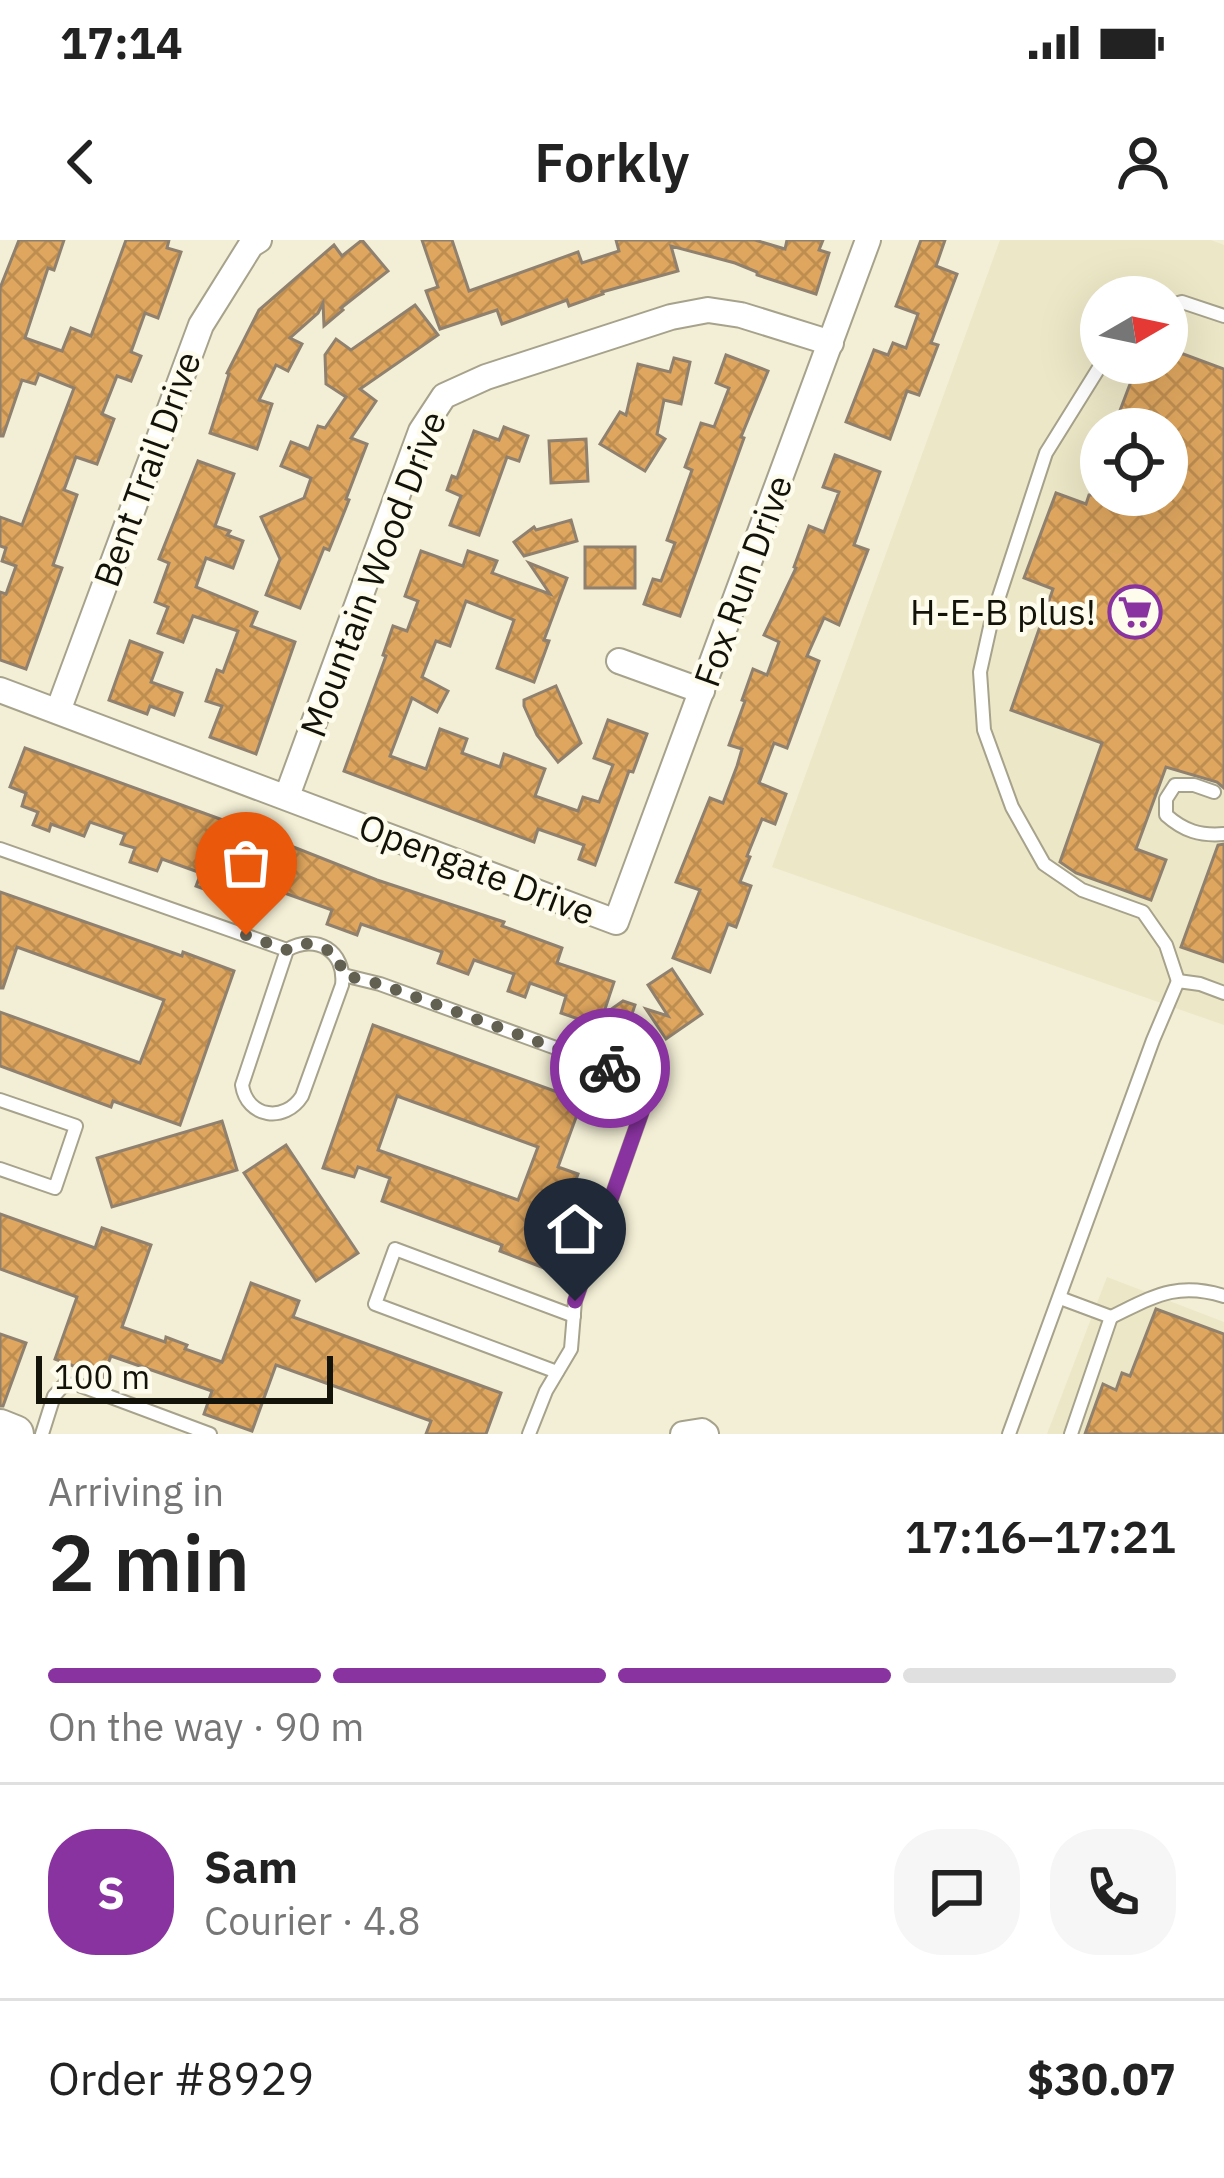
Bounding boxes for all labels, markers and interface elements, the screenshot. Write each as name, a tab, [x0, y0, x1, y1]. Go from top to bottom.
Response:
text: 17:14	[60, 13, 183, 71]
text: Forkly	[534, 127, 690, 197]
icon: back	[48, 129, 114, 195]
icon: person	[1110, 129, 1176, 195]
north arrow	[1080, 276, 1188, 384]
map controls	[1080, 276, 1188, 516]
street label: Bent Trail Drive	[82, 345, 211, 593]
street label: Mountain Wood Drive	[289, 404, 456, 743]
button: locate	[1080, 408, 1188, 516]
street label: Fox Run Drive	[683, 469, 803, 693]
supermarket icon: H-E-B plus!	[1107, 584, 1163, 640]
place label: H-E-B plus!	[910, 588, 1096, 635]
street label: Opengate Drive	[353, 802, 602, 935]
pin	[195, 812, 297, 935]
icon: bag	[213, 830, 279, 896]
courier	[550, 1008, 670, 1128]
icon: bike	[577, 1035, 643, 1101]
pin	[524, 1178, 626, 1301]
icon: home	[542, 1196, 608, 1262]
scale bar	[36, 1350, 333, 1403]
text: 100 m	[54, 1355, 150, 1398]
text: Arriving in	[48, 1466, 224, 1517]
text: 17:16–17:21	[905, 1507, 1176, 1565]
text: 2 min	[48, 1511, 250, 1612]
text: On the way · 90 m	[48, 1701, 364, 1752]
button: chat	[894, 1829, 1020, 1955]
button: phone	[1050, 1829, 1176, 1955]
text: Sam	[204, 1837, 298, 1895]
text: S	[97, 1863, 125, 1921]
text: Courier · 4.8	[204, 1895, 421, 1946]
text: Order #8929	[48, 2049, 314, 2107]
text: $30.07	[1027, 2049, 1176, 2107]

